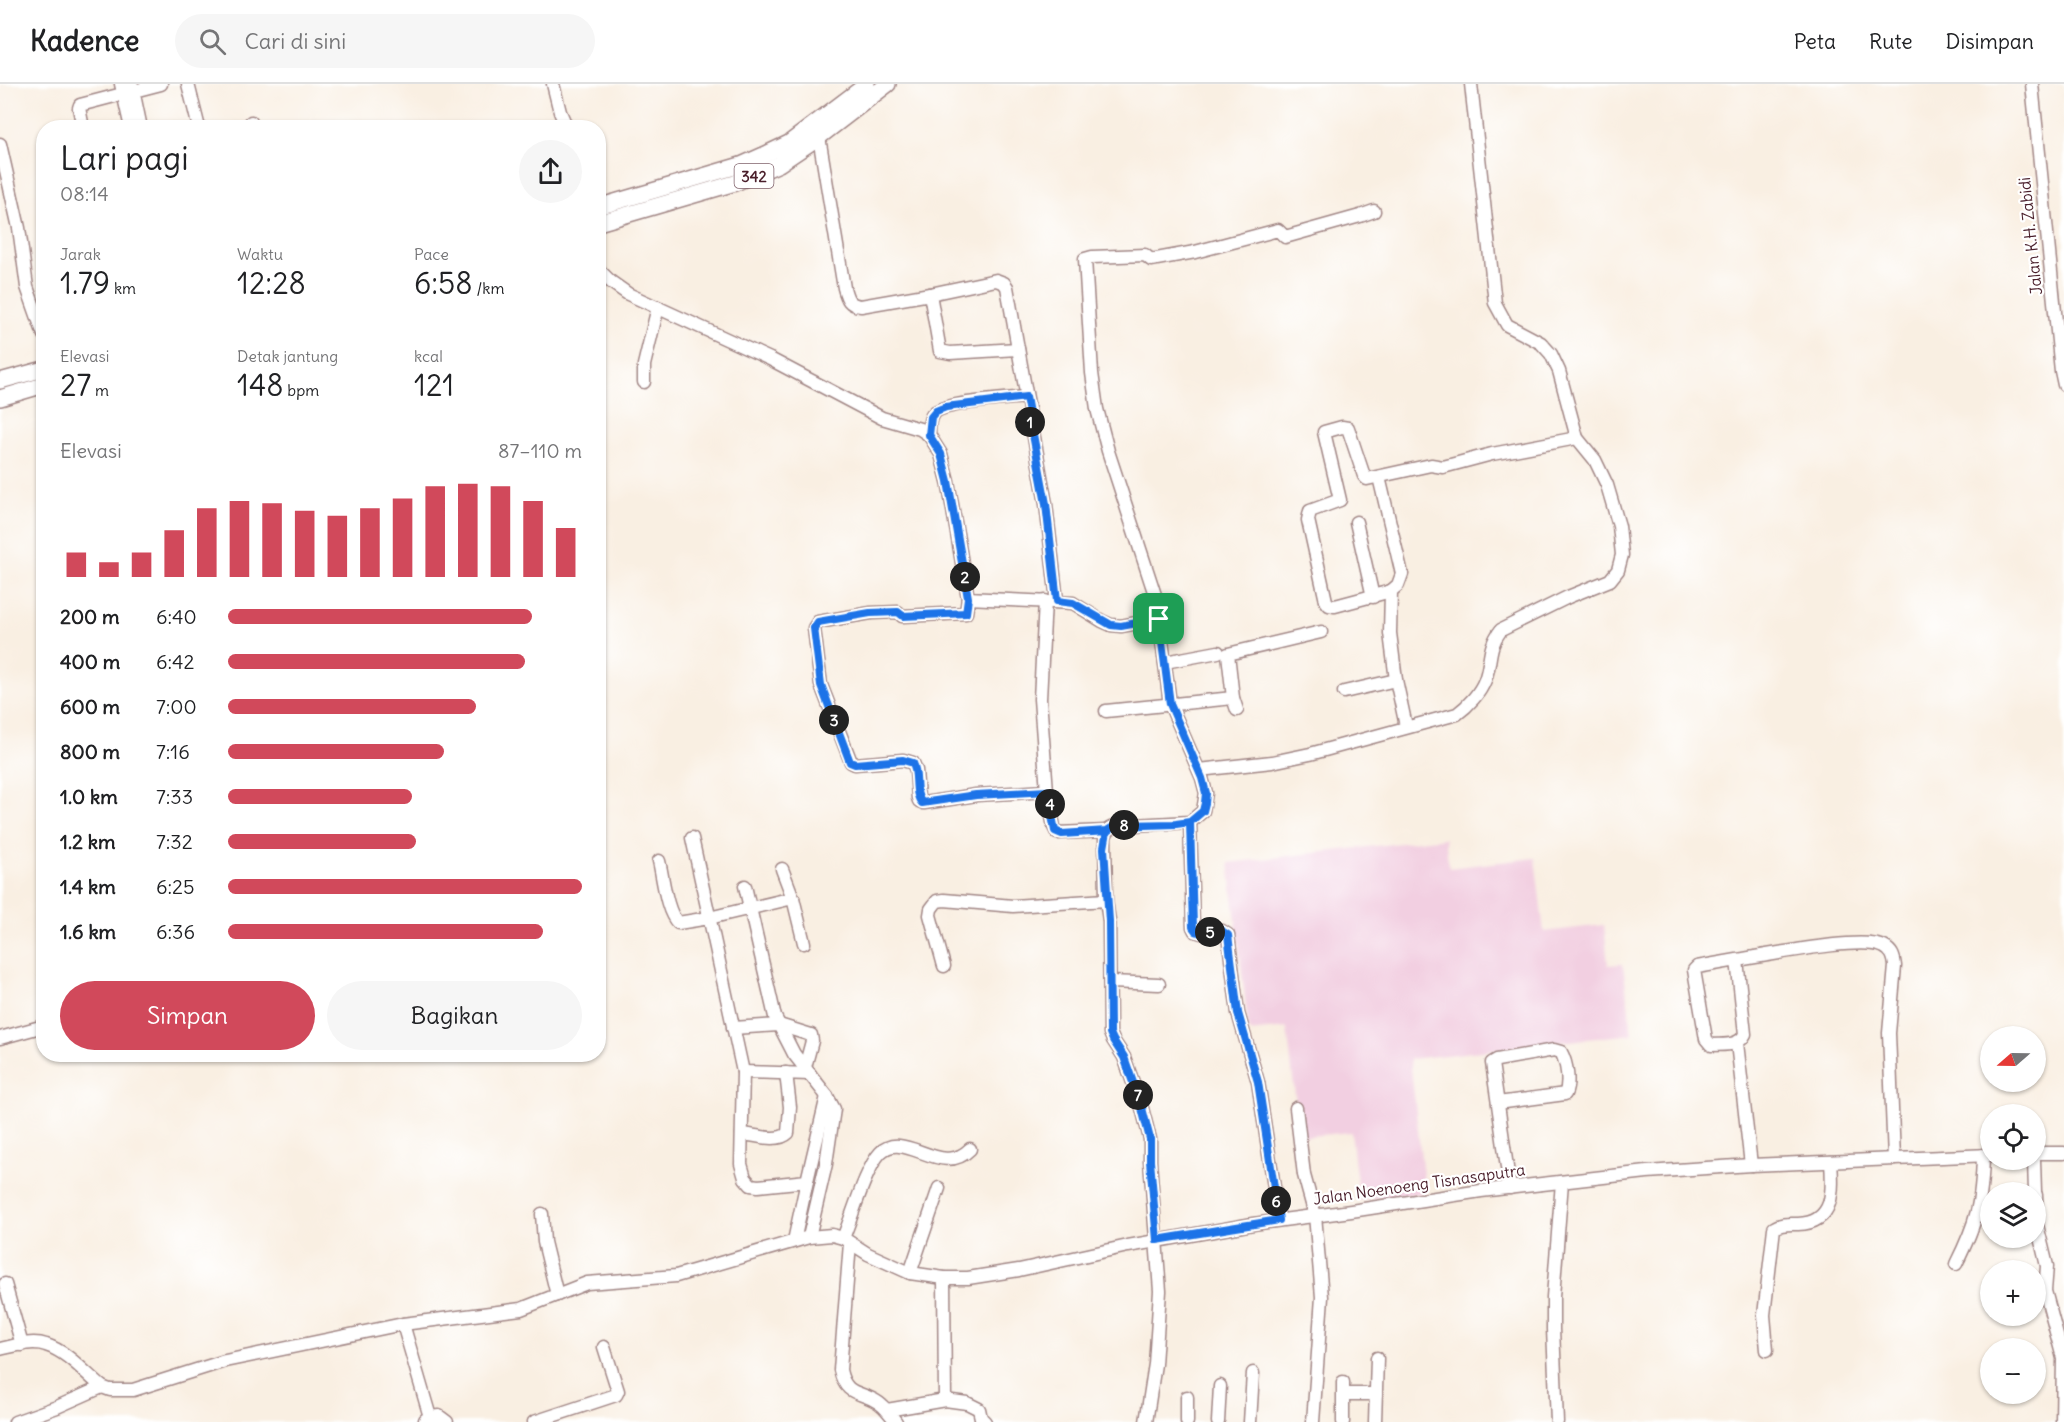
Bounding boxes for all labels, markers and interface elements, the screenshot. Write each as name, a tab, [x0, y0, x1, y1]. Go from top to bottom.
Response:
search box	[175, 14, 595, 68]
text: Kadence	[30, 23, 139, 59]
icon: search	[196, 25, 229, 58]
text: Cari di sini	[244, 27, 346, 55]
text: Peta	[1794, 28, 1836, 55]
text: Rute	[1869, 28, 1913, 55]
text: Disimpan	[1946, 28, 2034, 55]
text: Lari pagi	[60, 137, 189, 179]
button: share	[519, 140, 582, 203]
road number: 342	[734, 164, 774, 188]
street label: Jalan K.H. Zabidi	[2014, 176, 2046, 296]
text: 08:14	[60, 181, 109, 206]
text: Jarak	[60, 244, 101, 264]
text: Waktu	[237, 244, 283, 264]
text: Pace	[414, 244, 449, 264]
text: 1.79	[60, 264, 110, 302]
text: 12:28	[237, 264, 306, 302]
text: 6:58	[414, 264, 473, 302]
text: km	[110, 278, 136, 298]
text: /km	[473, 278, 504, 298]
text: Elevasi	[60, 346, 109, 366]
text: Detak jantung	[237, 346, 338, 366]
text: kcal	[414, 346, 443, 366]
text: 27	[60, 366, 91, 404]
text: 148	[237, 366, 284, 404]
text: 121	[414, 366, 454, 404]
text: m	[91, 380, 109, 400]
text: bpm	[284, 380, 319, 400]
pin: 1	[1015, 407, 1045, 437]
text: 1	[1027, 412, 1033, 432]
text: Elevasi	[60, 438, 122, 463]
text: 87–110 m	[498, 438, 582, 463]
pin: 2	[950, 562, 980, 592]
text: 2	[961, 567, 969, 587]
pin	[1133, 593, 1184, 644]
icon: arrive	[1142, 602, 1175, 635]
text: 200 m	[60, 604, 120, 629]
text: 6:40	[156, 604, 197, 629]
text: 400 m	[60, 649, 120, 674]
text: 6:42	[156, 649, 195, 674]
text: 600 m	[60, 694, 120, 719]
text: 7:00	[156, 694, 197, 719]
pin: 3	[819, 705, 849, 735]
text: 3	[829, 710, 839, 730]
text: 800 m	[60, 739, 120, 764]
text: 7:16	[156, 739, 190, 764]
text: 1.0 km	[60, 784, 118, 809]
text: 7:33	[156, 784, 193, 809]
pin: 4	[1035, 789, 1065, 819]
text: 4	[1045, 794, 1055, 814]
pin: 8	[1109, 810, 1139, 840]
text: 8	[1119, 815, 1129, 835]
text: 1.2 km	[60, 829, 116, 854]
text: 7:32	[156, 829, 193, 854]
text: 1.4 km	[60, 874, 116, 899]
text: 6:25	[156, 874, 195, 899]
pin: 5	[1195, 917, 1225, 947]
text: 1.6 km	[60, 919, 116, 944]
text: 6:36	[156, 919, 195, 944]
text: 5	[1205, 922, 1215, 942]
button: Simpan	[60, 981, 315, 1050]
button: Bagikan	[327, 981, 582, 1050]
north arrow	[1980, 1026, 2046, 1092]
map controls	[1980, 1026, 2046, 1404]
pin: 7	[1123, 1080, 1153, 1110]
text: 7	[1134, 1085, 1142, 1105]
button: locate	[1980, 1104, 2046, 1170]
street label: Jalan Noenoeng Tisnasaputra	[1312, 1159, 1526, 1209]
button: layers	[1980, 1182, 2046, 1248]
pin: 6	[1261, 1186, 1291, 1216]
text: 6	[1271, 1191, 1281, 1211]
button: +	[1980, 1260, 2046, 1326]
button: −	[1980, 1338, 2046, 1404]

